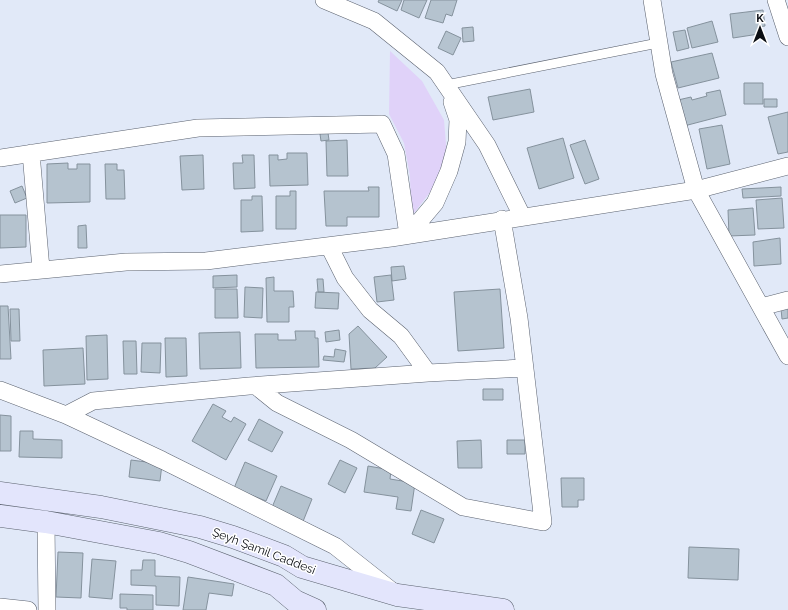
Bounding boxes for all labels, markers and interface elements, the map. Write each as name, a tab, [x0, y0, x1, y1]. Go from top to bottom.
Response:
north arrow	[740, 8, 780, 48]
text: K	[756, 12, 764, 25]
street label: Şeyh Şamil Caddesi	[210, 525, 318, 577]

